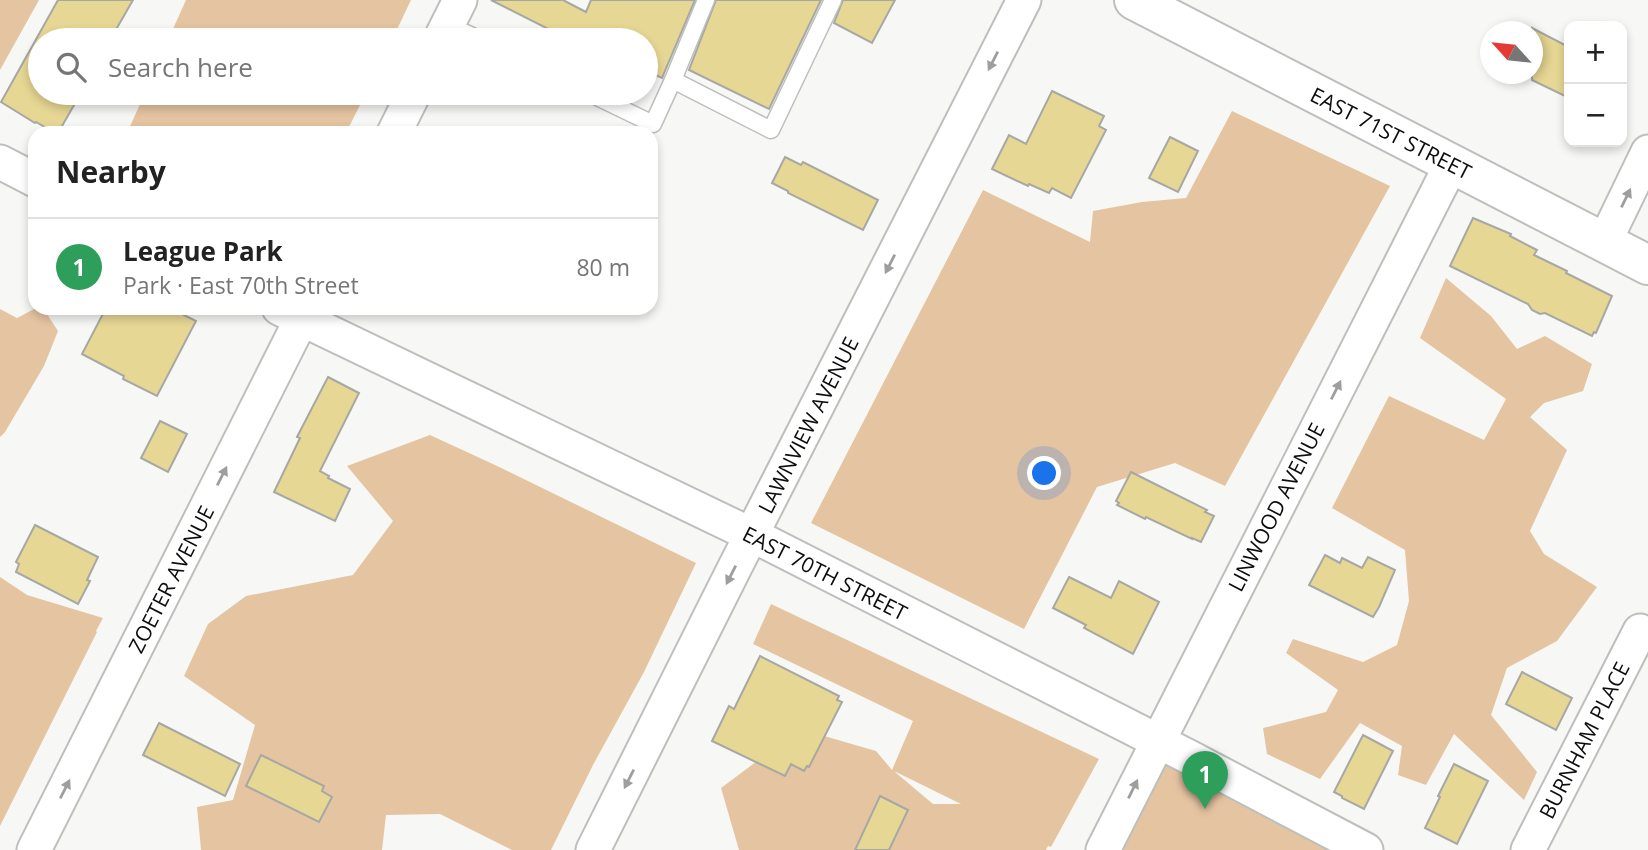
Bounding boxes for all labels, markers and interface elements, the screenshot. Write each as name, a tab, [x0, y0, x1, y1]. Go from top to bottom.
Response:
north arrow	[1480, 21, 1543, 84]
map controls	[1564, 21, 1627, 147]
button: +	[1564, 21, 1627, 84]
search box	[28, 28, 658, 105]
icon: search	[52, 48, 90, 86]
text: Search here	[108, 49, 253, 85]
one-way arrow	[987, 51, 999, 71]
street label: EAST 71ST STREET	[1306, 80, 1477, 186]
button: −	[1564, 84, 1627, 147]
text: Nearby	[56, 151, 166, 192]
one-way arrow	[1620, 188, 1631, 208]
text: League Park	[123, 233, 283, 269]
text: 1	[72, 251, 86, 283]
text: 80 m	[576, 251, 630, 283]
one-way arrow	[884, 254, 896, 274]
text: Park · East 70th Street	[123, 269, 359, 301]
street label: LAWNVIEW AVENUE	[751, 332, 865, 518]
one-way arrow	[1331, 380, 1342, 400]
street label: LINWOOD AVENUE	[1221, 418, 1331, 596]
your location	[1027, 456, 1061, 490]
one-way arrow	[217, 466, 228, 486]
street label: ZOETER AVENUE	[122, 501, 220, 657]
street label: EAST 70TH STREET	[738, 519, 912, 627]
one-way arrow	[725, 565, 736, 585]
street label: BURNHAM PLACE	[1532, 657, 1636, 823]
pin: 1	[1182, 751, 1228, 809]
one-way arrow	[623, 769, 634, 789]
one-way arrow	[59, 779, 70, 799]
one-way arrow	[1127, 779, 1139, 799]

